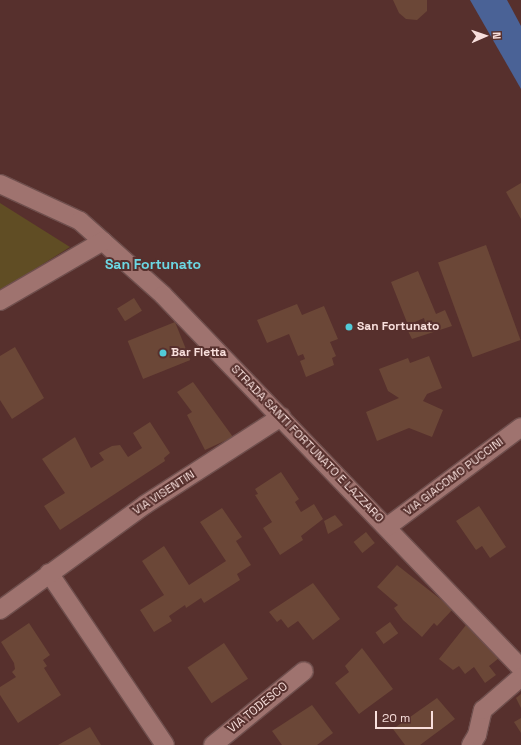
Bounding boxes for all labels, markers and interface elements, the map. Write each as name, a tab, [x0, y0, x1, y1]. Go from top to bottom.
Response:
north arrow	[465, 16, 505, 56]
text: N	[490, 32, 504, 40]
district label: San Fortunato	[105, 256, 201, 272]
place label: San Fortunato	[357, 320, 439, 334]
marker: San Fortunato	[344, 322, 354, 332]
place label: Bar Fietta	[171, 346, 227, 360]
marker: Bar Fietta	[158, 348, 168, 358]
street label: STRADA SANTI FORTUNATO E LAZZARO	[228, 362, 386, 526]
street label: VIA GIACOMO PUCCINI	[401, 435, 507, 519]
street label: VIA VISENTIN	[130, 468, 198, 518]
street label: VIA TODESCO	[225, 679, 291, 737]
scale bar	[377, 703, 435, 729]
text: 20 m	[382, 710, 410, 726]

